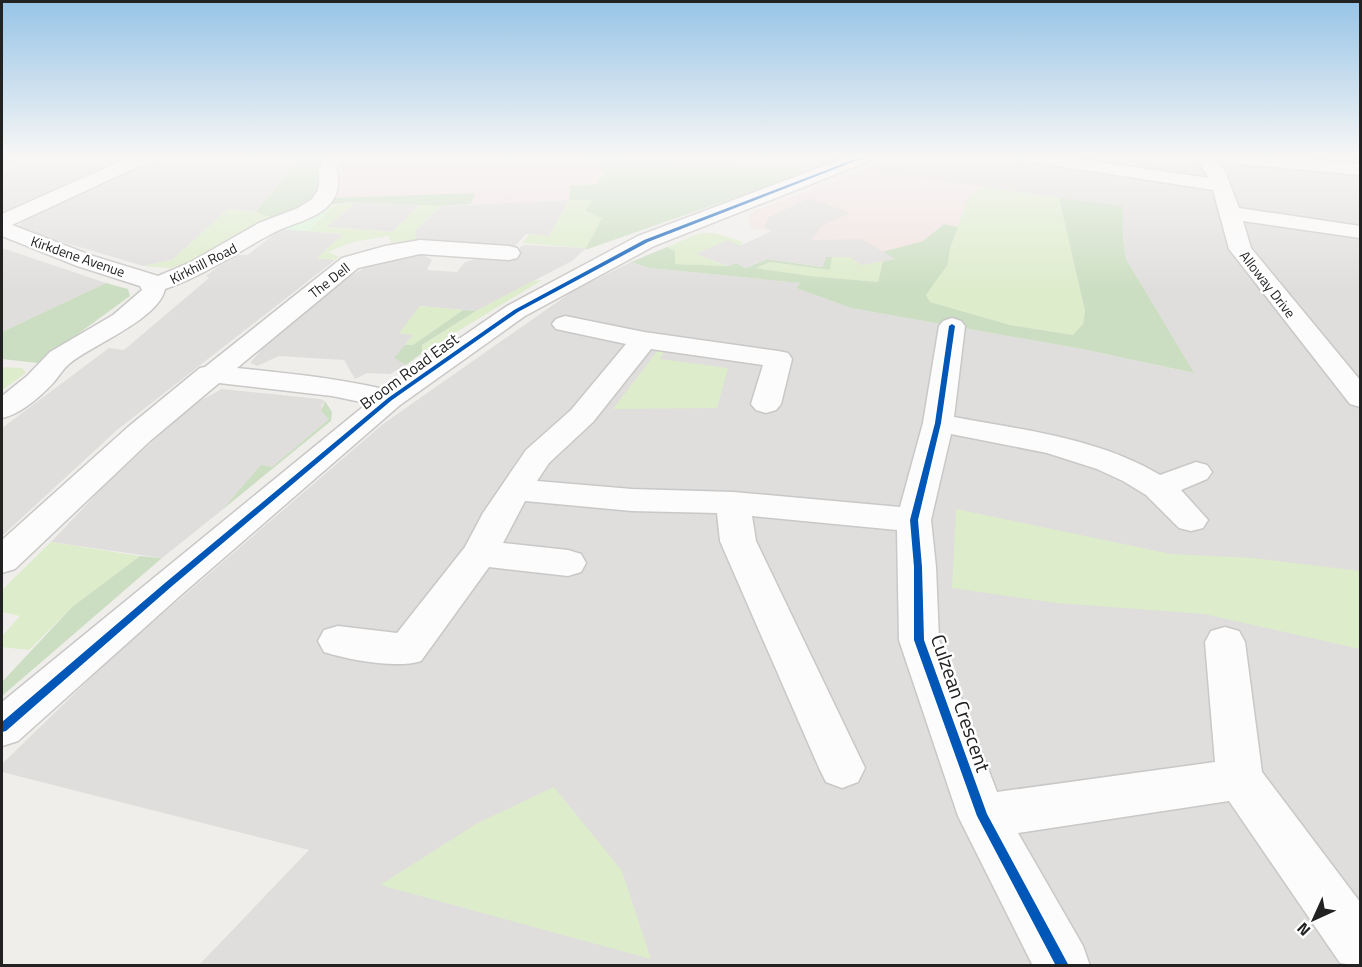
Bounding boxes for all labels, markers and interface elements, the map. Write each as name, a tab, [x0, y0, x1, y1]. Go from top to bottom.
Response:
street label: Kirkdene Avenue	[28, 230, 128, 282]
street label: Kirkhill Road	[166, 237, 240, 289]
street label: Alloway Drive	[1235, 246, 1301, 322]
street label: The Dell	[304, 257, 354, 303]
street label: Broom Road East	[355, 327, 464, 415]
street label: Culzean Crescent	[923, 630, 999, 776]
north arrow	[1284, 889, 1344, 949]
text: N	[1291, 917, 1316, 942]

